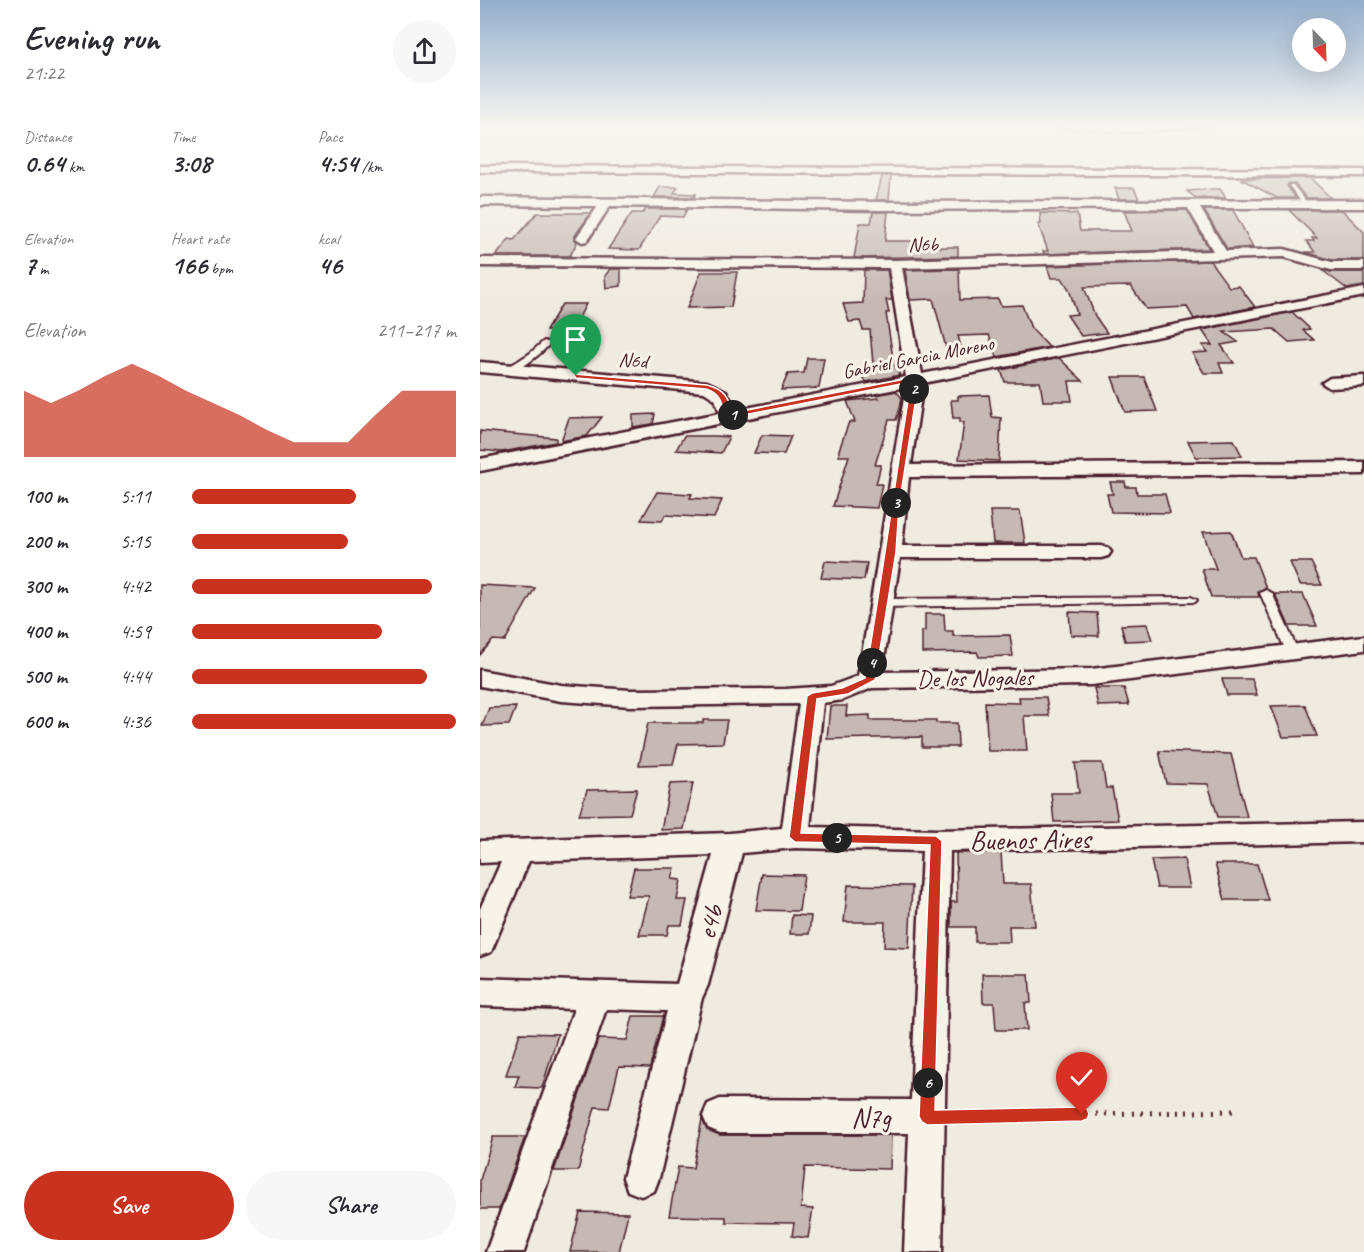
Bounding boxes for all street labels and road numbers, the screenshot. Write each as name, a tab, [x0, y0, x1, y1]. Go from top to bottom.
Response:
street label: N6b	[908, 232, 939, 257]
street label: Gabriel Garcia Moreno	[840, 330, 997, 384]
street label: N6d	[617, 347, 652, 374]
street label: De los Nogales	[917, 662, 1035, 694]
street label: Buenos Aires	[969, 821, 1093, 858]
street label: e4b	[688, 899, 731, 943]
street label: N7g	[851, 1100, 892, 1135]

